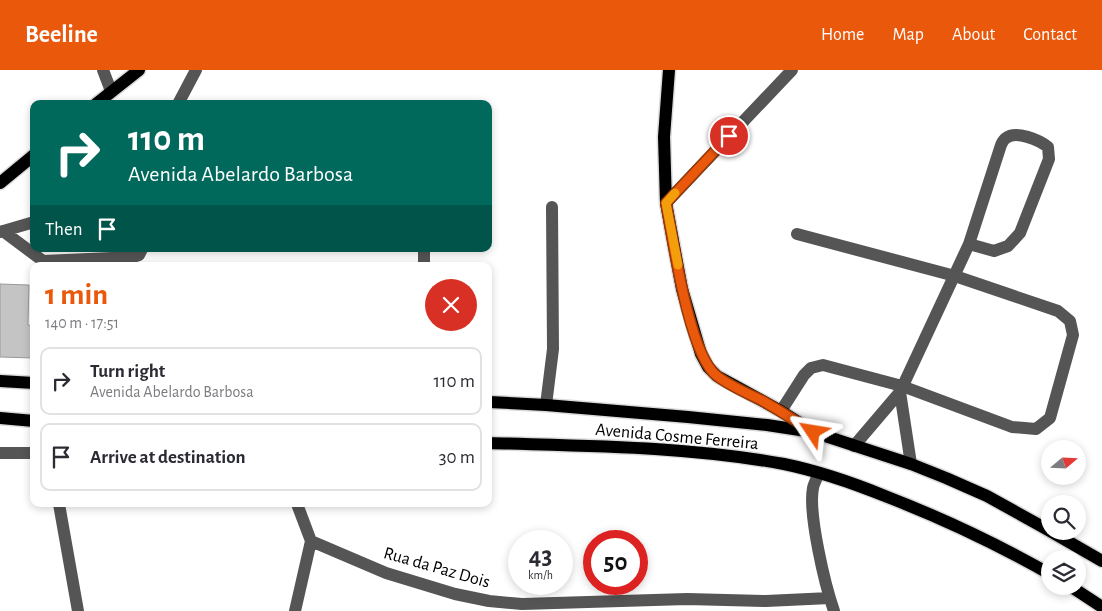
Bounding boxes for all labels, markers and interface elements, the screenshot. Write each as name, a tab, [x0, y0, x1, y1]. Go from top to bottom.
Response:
text: Beeline	[25, 23, 98, 47]
text: Home	[821, 26, 864, 44]
text: Map	[892, 26, 924, 44]
text: About	[952, 26, 995, 44]
text: Contact	[1023, 26, 1077, 44]
pin	[708, 115, 750, 157]
icon: right	[45, 120, 110, 185]
text: 110 m	[128, 122, 205, 157]
icon: arrive	[715, 122, 743, 150]
text: Avenida Abelardo Barbosa	[128, 163, 353, 185]
icon: arrive	[93, 215, 121, 243]
text: Then	[45, 220, 83, 239]
button: close	[425, 279, 477, 331]
text: 1 min	[45, 280, 108, 310]
text: 140 m · 17:51	[45, 315, 119, 331]
text: Turn right	[90, 362, 165, 381]
icon: right	[47, 367, 75, 395]
text: 110 m	[434, 372, 475, 391]
text: Avenida Abelardo Barbosa	[90, 384, 254, 400]
position arrow	[786, 405, 838, 457]
street label: Avenida Cosme Ferreira	[595, 421, 759, 453]
north arrow	[1041, 440, 1086, 485]
map controls	[1041, 440, 1086, 595]
icon: arrive	[47, 443, 75, 471]
text: Arrive at destination	[90, 448, 246, 467]
text: 30 m	[439, 448, 475, 467]
button: search	[1041, 495, 1086, 540]
speed limit sign: 50	[583, 530, 648, 595]
street label: Rua da Paz Dois	[381, 544, 492, 592]
text: 43	[529, 544, 552, 569]
button: layers	[1041, 550, 1086, 595]
text: km/h	[528, 569, 553, 581]

